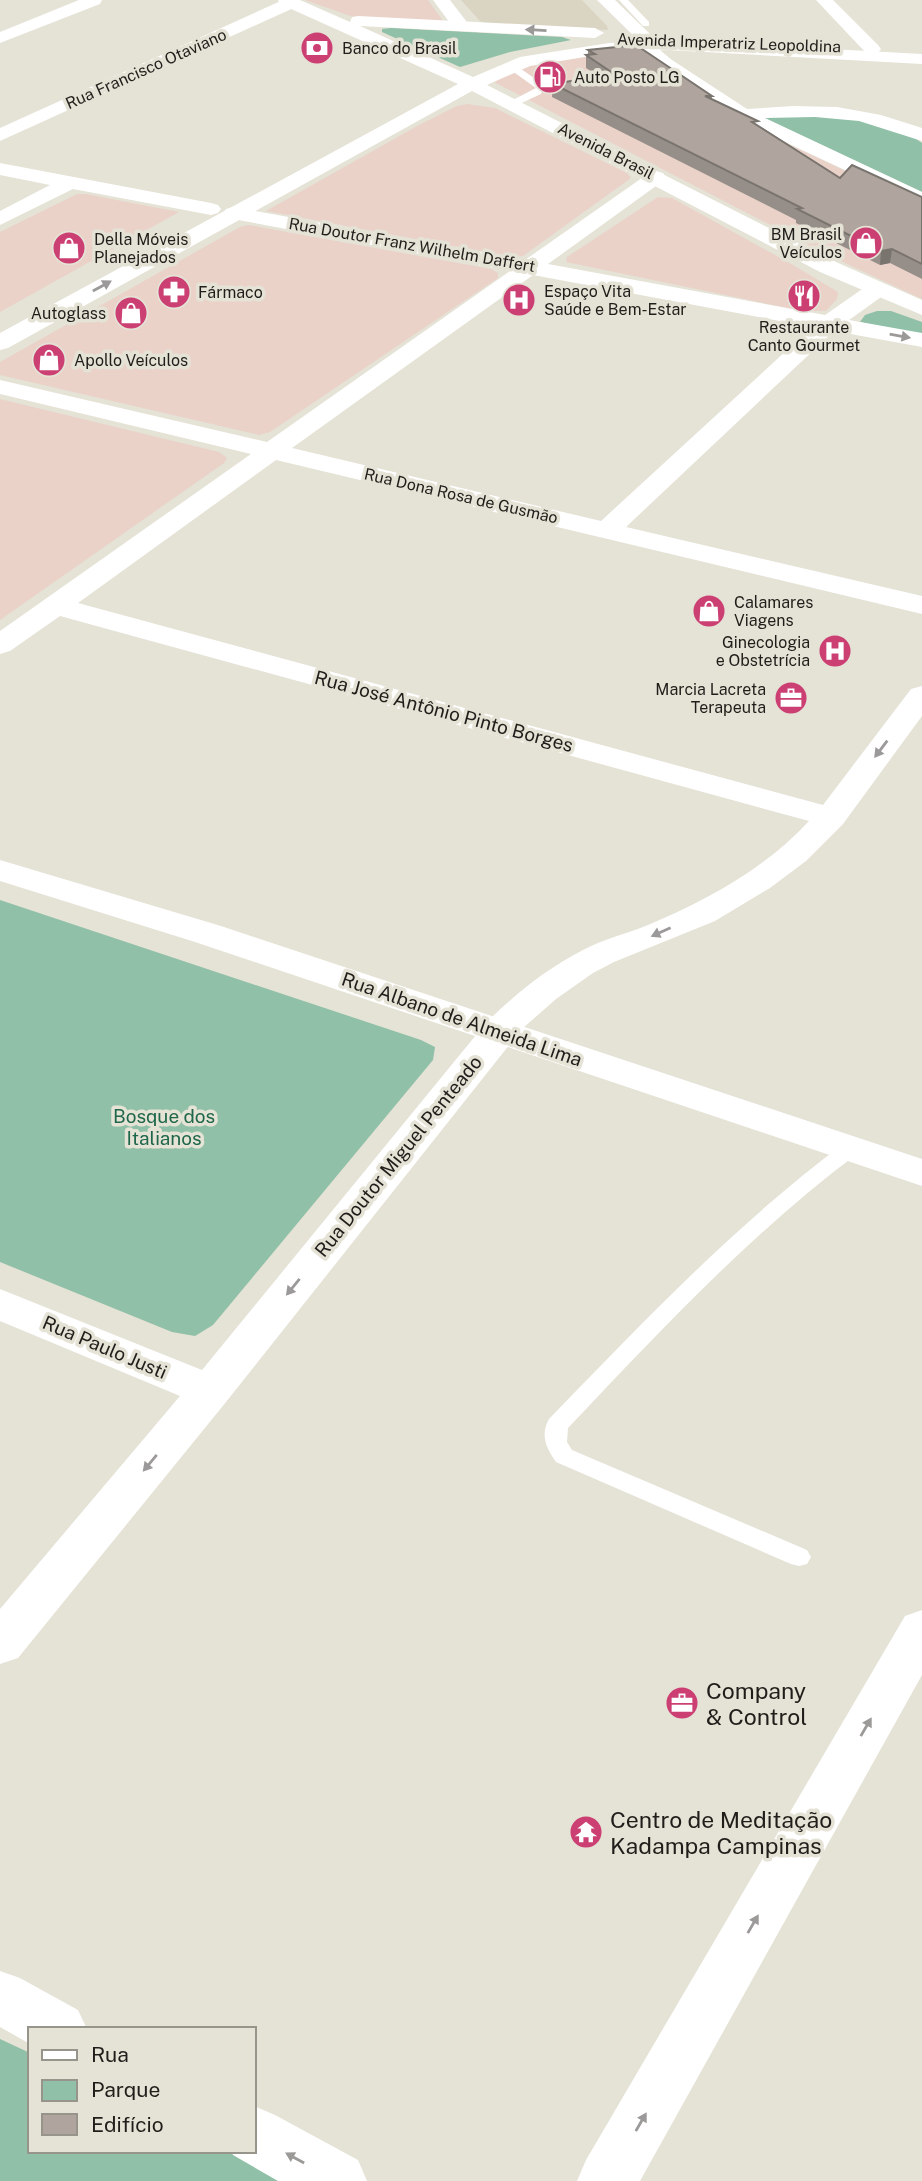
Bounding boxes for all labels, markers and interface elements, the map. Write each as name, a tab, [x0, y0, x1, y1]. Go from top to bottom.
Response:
one-way arrow	[525, 24, 547, 35]
street label: Rua Francisco Otaviano	[63, 25, 229, 113]
bank icon: Banco do Brasil	[298, 29, 336, 67]
street label: Avenida Imperatriz Leopoldina	[617, 30, 841, 56]
place label: Banco do Brasil	[342, 39, 457, 58]
fuel station icon: Auto Posto LG	[531, 58, 569, 96]
place label: Auto Posto LG	[574, 68, 680, 87]
street label: Avenida Brasil	[555, 119, 657, 183]
street label: Rua Doutor Franz Wilhelm Daffert	[287, 214, 537, 276]
shop icon: BM Brasil Veículos	[847, 224, 885, 262]
place label: BM Brasil Veículos	[771, 225, 842, 262]
shop icon: Della Móveis Planejados	[50, 229, 88, 267]
place label: Della Móveis Planejados	[94, 230, 188, 267]
pharmacy icon: Fármaco	[155, 273, 193, 311]
restaurant icon: Restaurante Canto Gourmet	[785, 277, 823, 315]
one-way arrow	[93, 280, 112, 292]
hospital icon: Espaço Vita Saúde e Bem-Estar	[500, 281, 538, 319]
place label: Espaço Vita Saúde e Bem-Estar	[544, 282, 687, 319]
place label: Fármaco	[198, 283, 263, 302]
shop icon: Autoglass	[112, 294, 150, 332]
place label: Autoglass	[31, 304, 106, 323]
place label: Restaurante Canto Gourmet	[748, 318, 860, 355]
one-way arrow	[889, 331, 911, 342]
shop icon: Apollo Veículos	[30, 341, 68, 379]
place label: Apollo Veículos	[74, 351, 188, 370]
street label: Rua Dona Rosa de Gusmão	[362, 464, 560, 528]
shop icon: Calamares Viagens	[690, 592, 728, 630]
place label: Calamares Viagens	[734, 593, 813, 630]
hospital icon: Ginecologia e Obstetrícia	[816, 632, 854, 670]
place label: Ginecologia e Obstetrícia	[716, 633, 810, 670]
street label: Rua José Antônio Pinto Borges	[312, 666, 576, 756]
office icon: Marcia Lacreta Terapeuta	[772, 679, 810, 717]
place label: Marcia Lacreta Terapeuta	[655, 680, 766, 717]
one-way arrow	[874, 740, 888, 759]
one-way arrow	[651, 926, 671, 938]
street label: Rua Albano de Almeida Lima	[339, 967, 585, 1071]
street label: Rua Doutor Miguel Penteado	[310, 1051, 486, 1261]
park label: Bosque dos Italianos	[113, 1105, 215, 1149]
one-way arrow	[286, 1278, 301, 1295]
street label: Rua Paulo Justi	[40, 1311, 170, 1383]
one-way arrow	[142, 1454, 157, 1472]
place label: Company & Control	[706, 1677, 807, 1730]
office icon: Company & Control	[663, 1684, 701, 1722]
one-way arrow	[860, 1717, 873, 1736]
place label: Centro de Meditação Kadampa Campinas	[610, 1806, 832, 1859]
temple icon: Centro de Meditação Kadampa Campinas	[567, 1813, 605, 1851]
one-way arrow	[747, 1915, 760, 1934]
legend	[28, 2027, 256, 2153]
text: Rua	[91, 2042, 129, 2067]
text: Parque	[91, 2077, 160, 2102]
text: Edifício	[91, 2112, 164, 2137]
one-way arrow	[634, 2112, 647, 2131]
one-way arrow	[286, 2152, 305, 2164]

